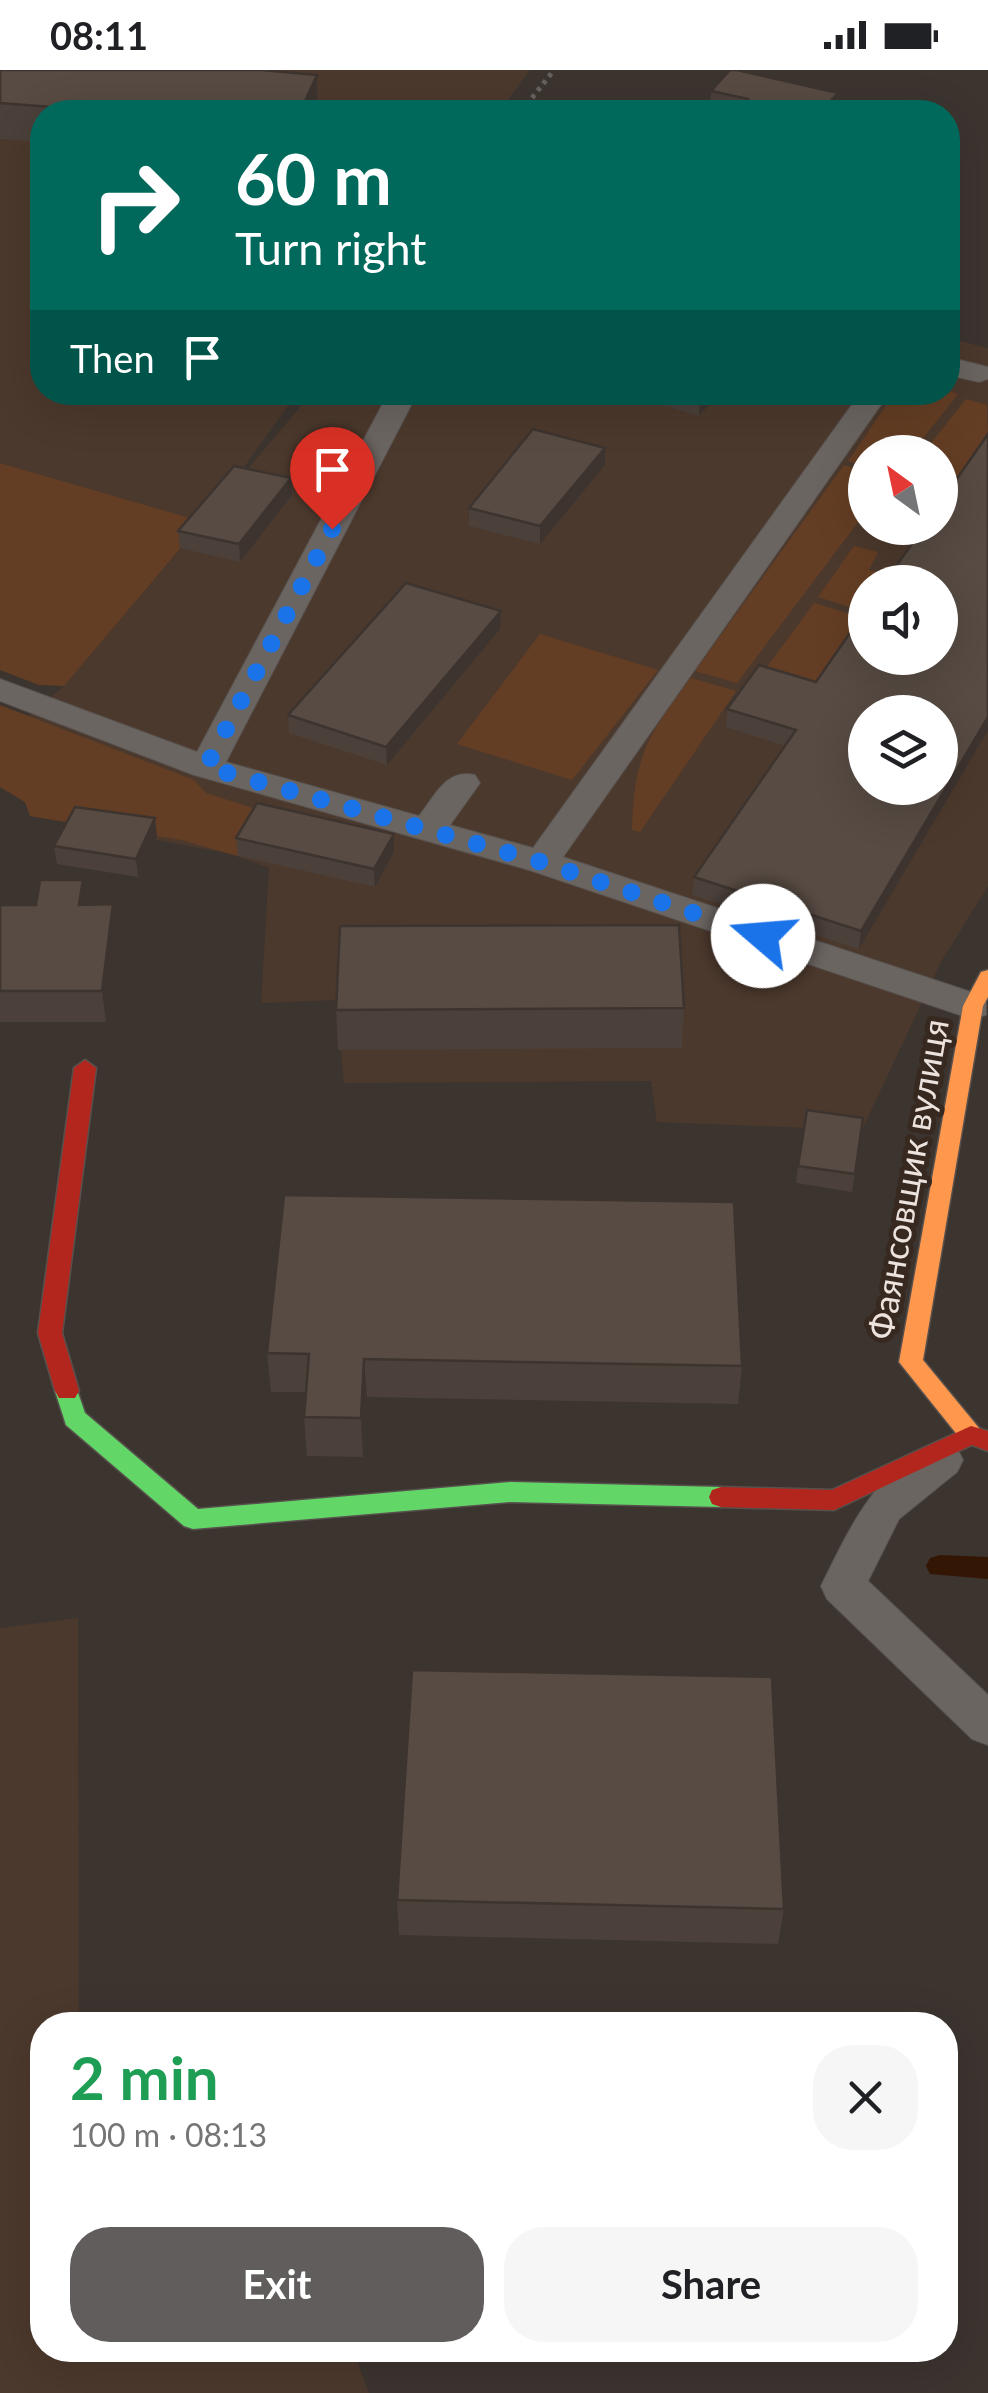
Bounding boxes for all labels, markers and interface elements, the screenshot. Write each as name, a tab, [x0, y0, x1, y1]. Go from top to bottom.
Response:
text: 08:11	[50, 12, 148, 58]
text: 60 m	[235, 136, 392, 220]
icon: right	[70, 140, 200, 270]
text: Turn right	[235, 221, 426, 275]
icon: arrive	[175, 330, 230, 385]
text: Then	[70, 335, 155, 381]
pin	[290, 427, 375, 530]
north arrow	[848, 435, 958, 545]
map controls	[848, 435, 958, 805]
icon: arrive	[305, 442, 360, 497]
button: sound	[848, 565, 958, 675]
button: layers	[848, 695, 958, 805]
position arrow	[711, 884, 815, 988]
street label: Фаянсовщик вулиця	[858, 1015, 956, 1343]
text: 2 min	[70, 2041, 219, 2113]
button: close	[813, 2045, 918, 2150]
text: 100 m · 08:13	[70, 2115, 267, 2154]
button: Exit	[70, 2227, 484, 2342]
button: Share	[504, 2227, 918, 2342]

